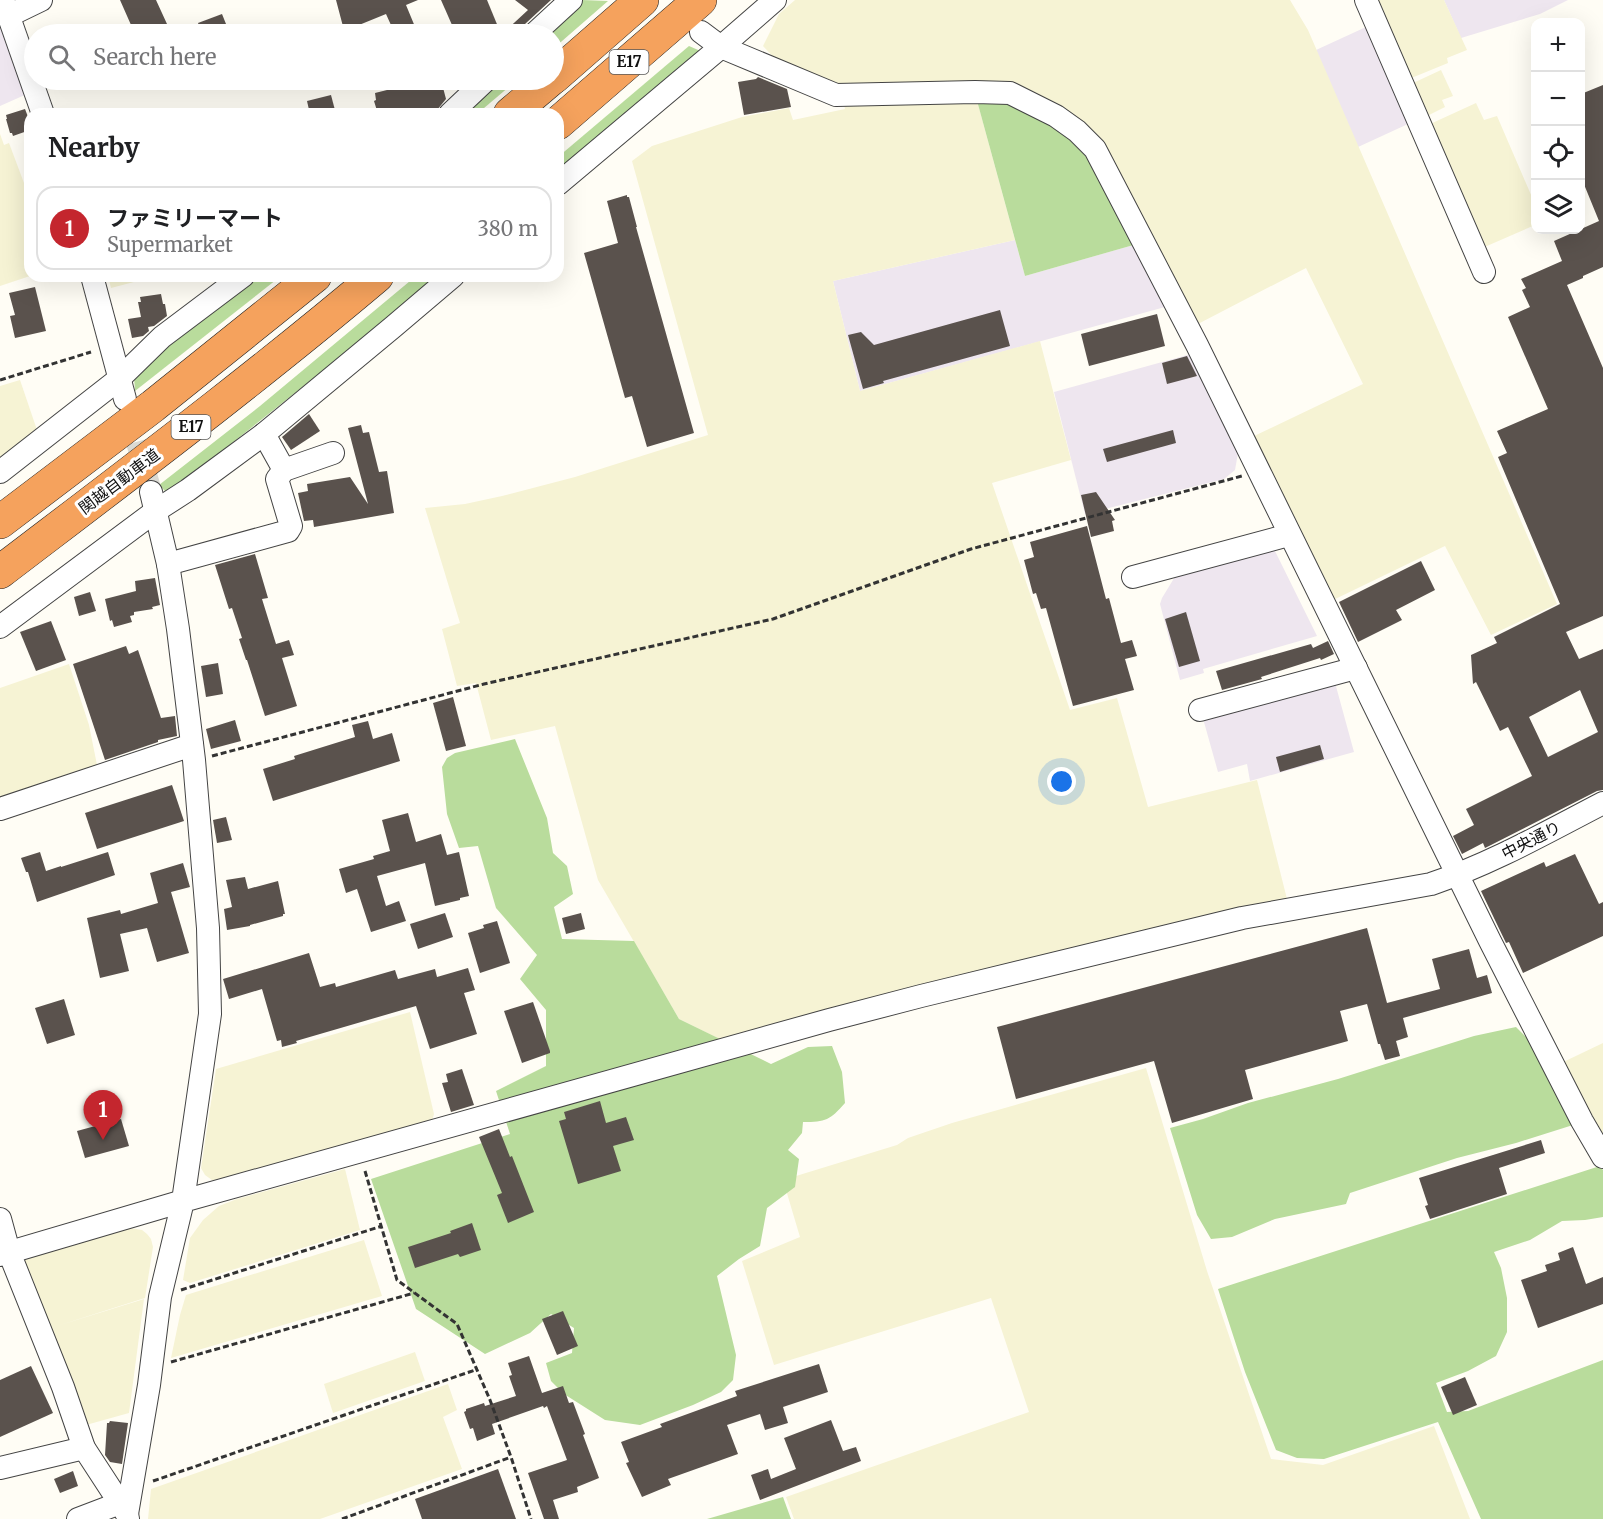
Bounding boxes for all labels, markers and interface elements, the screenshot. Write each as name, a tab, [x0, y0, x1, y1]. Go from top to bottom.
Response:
map controls	[1531, 18, 1585, 234]
button: +	[1531, 18, 1585, 72]
search box	[24, 24, 564, 90]
icon: search	[45, 41, 78, 74]
text: Search here	[93, 43, 216, 71]
road number: E17	[610, 50, 648, 74]
button: −	[1531, 72, 1585, 126]
button: locate	[1531, 126, 1585, 180]
text: Nearby	[48, 131, 140, 164]
button: layers	[1531, 180, 1585, 234]
text: ファミリーマート	[107, 204, 283, 232]
text: 1	[65, 216, 74, 241]
text: 380 m	[477, 216, 538, 241]
text: Supermarket	[107, 232, 233, 257]
road number: E17	[172, 415, 210, 439]
street label: 関越自動車道	[75, 444, 163, 518]
your location	[1047, 767, 1076, 796]
street label: 中央通り	[1498, 817, 1564, 863]
pin: 1	[84, 1090, 122, 1140]

